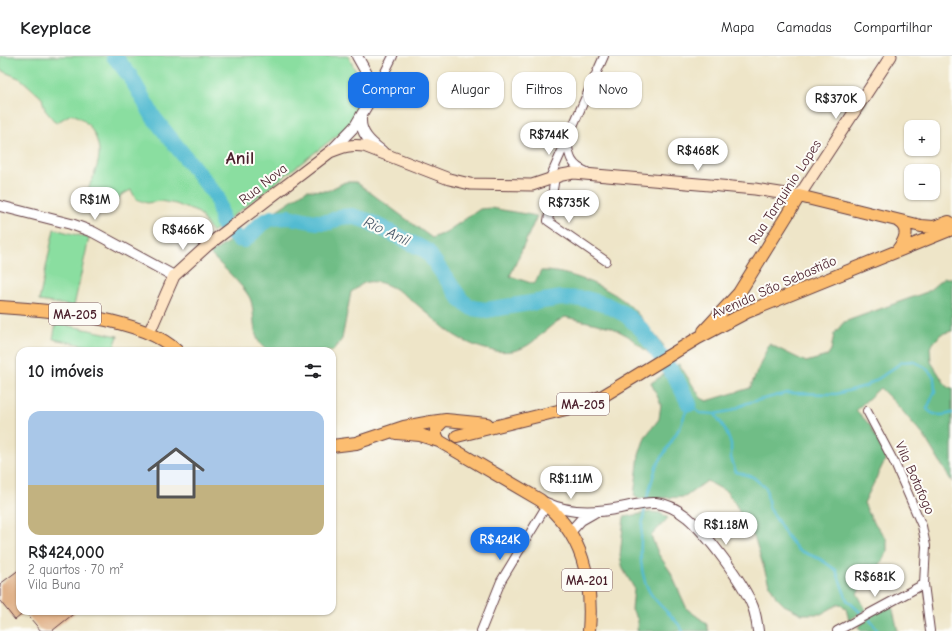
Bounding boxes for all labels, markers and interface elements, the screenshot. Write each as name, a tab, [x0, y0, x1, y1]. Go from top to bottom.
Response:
text: Keyplace	[20, 17, 91, 39]
text: Mapa	[721, 19, 755, 36]
text: Camadas	[777, 19, 832, 36]
text: Compartilhar	[854, 19, 932, 36]
chip: Comprar	[348, 72, 429, 108]
chip: Alugar	[437, 72, 504, 108]
chip: Filtros	[512, 72, 576, 108]
chip: Novo	[584, 72, 642, 108]
pin: R$370K	[803, 86, 869, 120]
text: R$370K	[815, 91, 857, 106]
map controls	[904, 120, 940, 200]
button: +	[904, 120, 940, 156]
pin: R$744K	[516, 122, 582, 156]
text: R$744K	[529, 127, 569, 142]
street label: Rua Tarquinio Lopes	[745, 137, 825, 247]
pin: R$468K	[665, 138, 731, 172]
text: R$468K	[677, 143, 719, 158]
district label: Anil	[226, 148, 254, 169]
street label: Rua Nova	[235, 160, 291, 208]
button: −	[904, 164, 940, 200]
pin: R$1M	[71, 187, 119, 221]
pin: R$735K	[536, 190, 602, 224]
text: R$1M	[80, 192, 111, 207]
text: R$735K	[548, 195, 590, 210]
water label: Rio Anil	[361, 212, 414, 250]
pin: R$466K	[150, 217, 216, 251]
text: R$466K	[162, 222, 204, 237]
street label: Avenida São Sebastião	[709, 252, 839, 322]
road number: MA-205	[49, 303, 101, 325]
icon: filters	[302, 360, 324, 382]
text: 10 imóveis	[28, 362, 103, 381]
road number: MA-205	[557, 393, 609, 415]
icon: home	[140, 437, 212, 509]
street label: Vila Botafogo	[891, 439, 939, 517]
pin: R$1.11M	[534, 466, 608, 500]
text: R$1.11M	[549, 471, 593, 486]
pin: R$1.18M	[689, 512, 763, 546]
text: R$1.18M	[703, 517, 749, 532]
pin: R$424K	[467, 527, 533, 561]
text: R$424K	[479, 532, 521, 547]
text: R$424,000	[28, 543, 104, 562]
text: 2 quartos · 70 m²	[28, 562, 123, 577]
pin: R$681K	[842, 564, 908, 598]
road number: MA-201	[562, 569, 612, 591]
text: R$681K	[854, 569, 896, 584]
text: Vila Buna	[28, 577, 80, 592]

